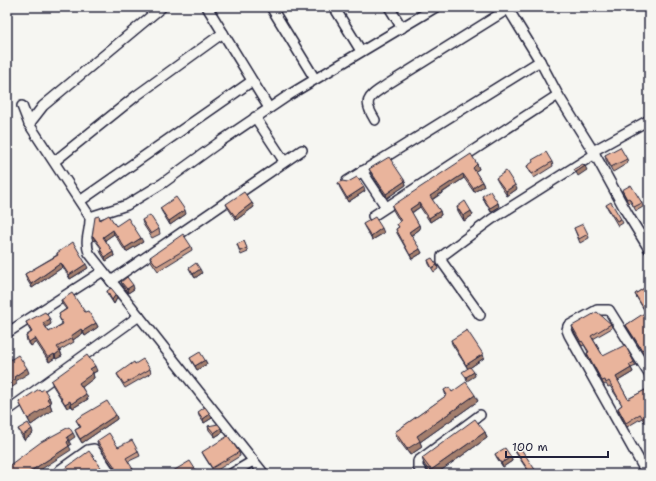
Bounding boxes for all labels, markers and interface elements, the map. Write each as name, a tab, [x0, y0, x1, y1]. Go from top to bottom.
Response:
scale bar	[506, 433, 608, 459]
text: 100 m	[512, 439, 548, 455]

